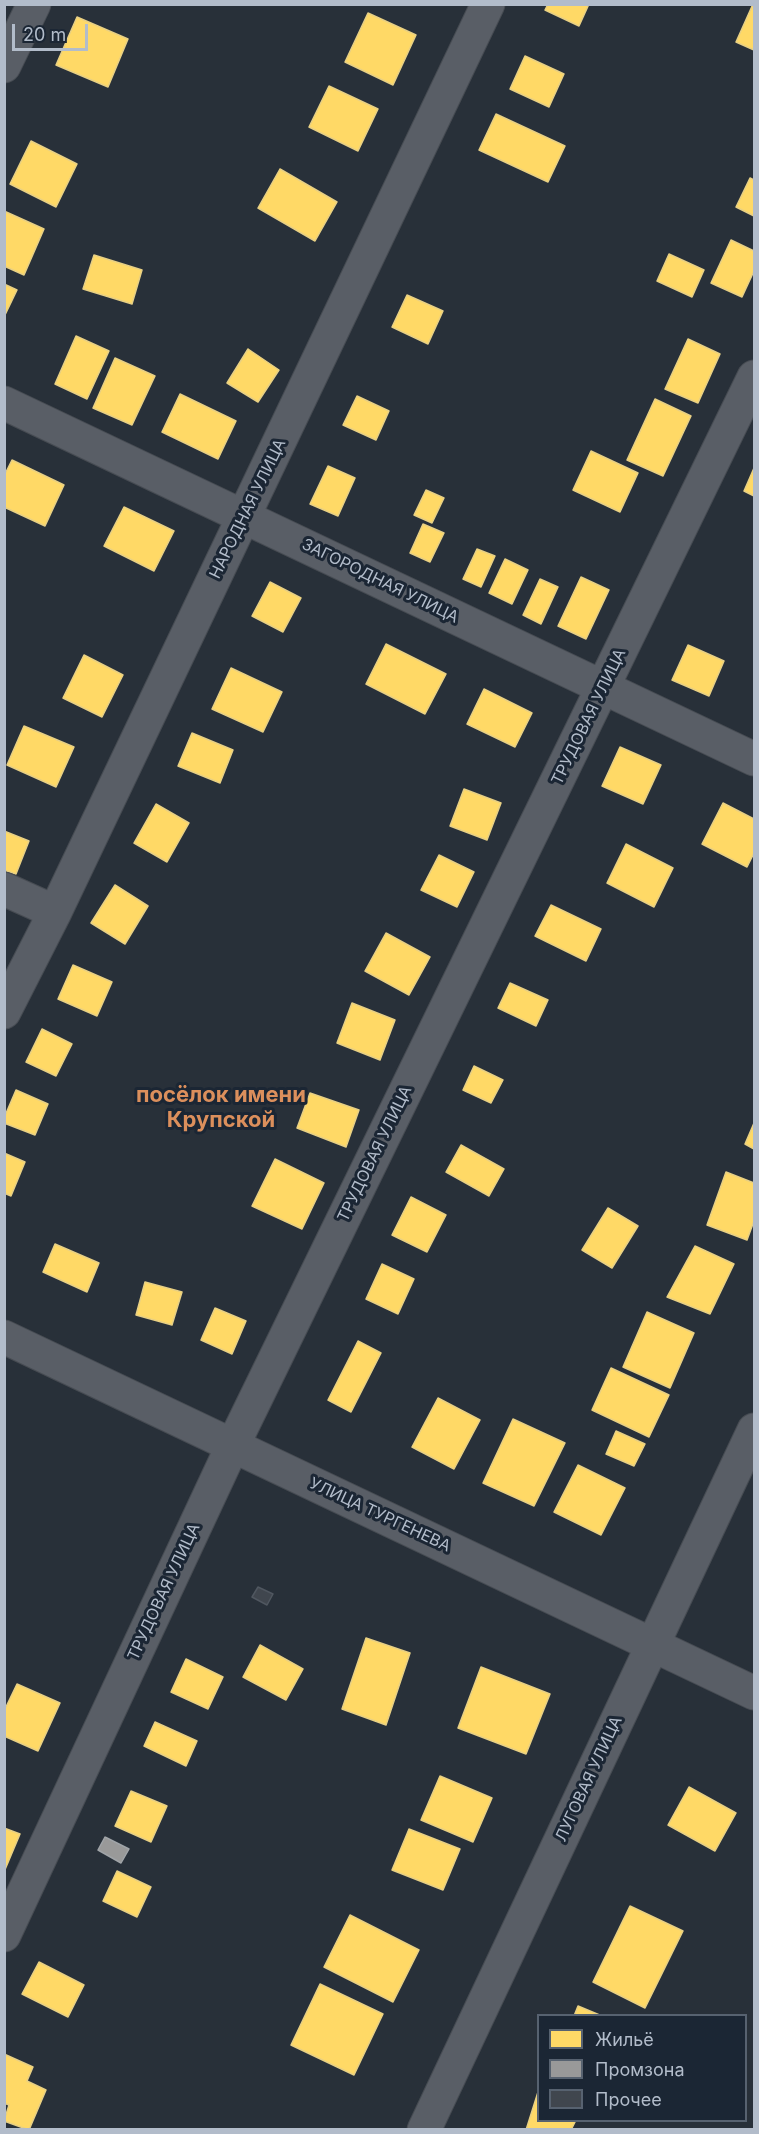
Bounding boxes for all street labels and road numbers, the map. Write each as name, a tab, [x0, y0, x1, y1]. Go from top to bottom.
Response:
street label: НАРОДНАЯ УЛИЦА	[206, 436, 290, 582]
street label: ЗАГОРОДНАЯ УЛИЦА	[299, 535, 461, 627]
street label: ТРУДОВАЯ УЛИЦА	[548, 646, 630, 788]
street label: ТРУДОВАЯ УЛИЦА	[334, 1083, 416, 1225]
street label: УЛИЦА ТУРГЕНЕВА	[306, 1474, 454, 1556]
street label: ТРУДОВАЯ УЛИЦА	[124, 1520, 204, 1664]
street label: ЛУГОВАЯ УЛИЦА	[552, 1713, 626, 1845]

